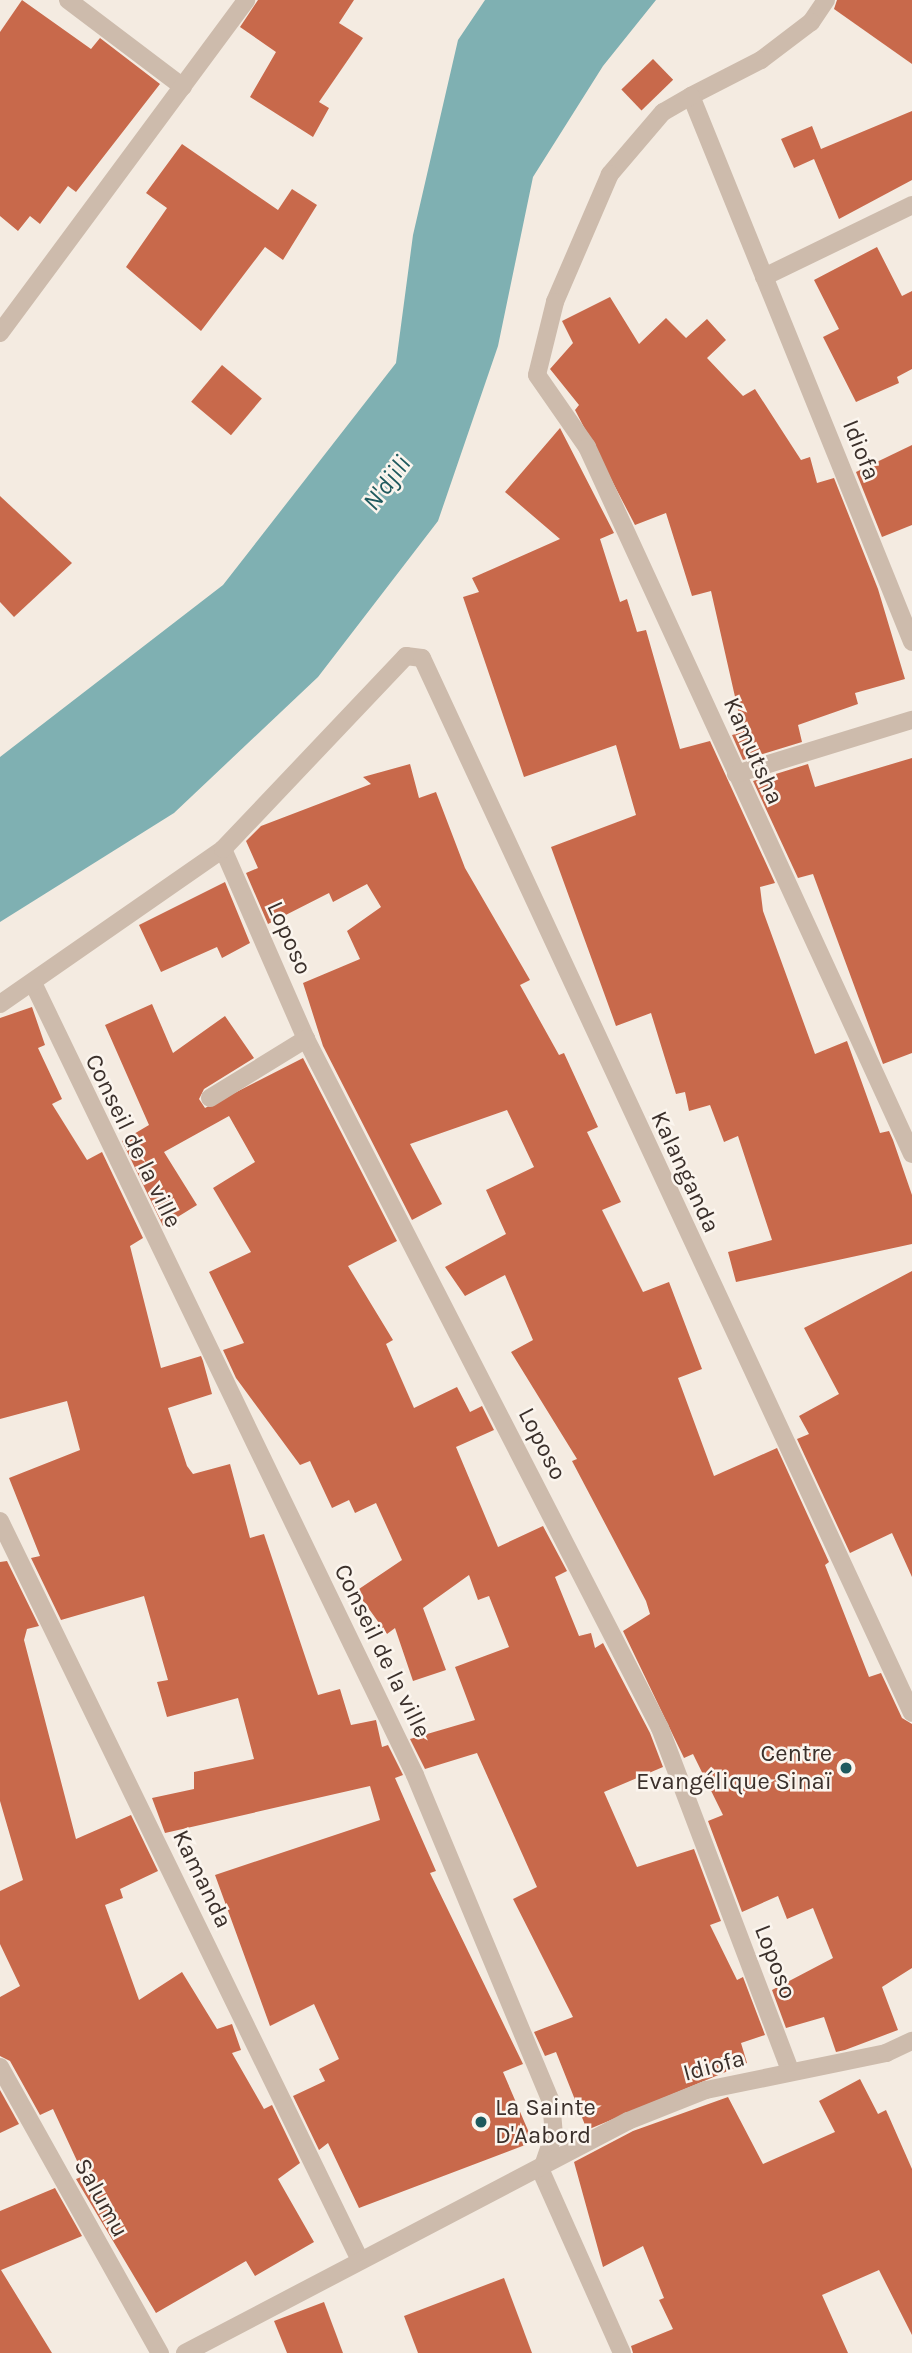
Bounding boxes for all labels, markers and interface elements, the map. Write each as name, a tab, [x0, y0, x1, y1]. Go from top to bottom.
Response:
street label: Idiofa	[836, 416, 886, 484]
water label: N'djili	[356, 449, 418, 517]
street label: Kamutsha	[717, 693, 789, 809]
street label: Loposo	[260, 897, 318, 979]
street label: Conseil de la ville	[78, 1049, 188, 1233]
street label: Kalanganda	[644, 1107, 726, 1237]
street label: Loposo	[512, 1403, 572, 1485]
street label: Conseil de la ville	[327, 1559, 437, 1743]
place label: Centre Evangélique Sinaï	[636, 1740, 832, 1796]
marker: Centre Evangélique Sinaï	[838, 1760, 854, 1776]
street label: Kamanda	[166, 1825, 238, 1933]
street label: Loposo	[748, 1921, 802, 2003]
street label: Idiofa	[680, 2044, 748, 2088]
place label: La Sainte D'Aabord	[495, 2094, 596, 2150]
marker: La Sainte D'Aabord	[473, 2114, 489, 2130]
street label: Salumu	[68, 2153, 134, 2243]

